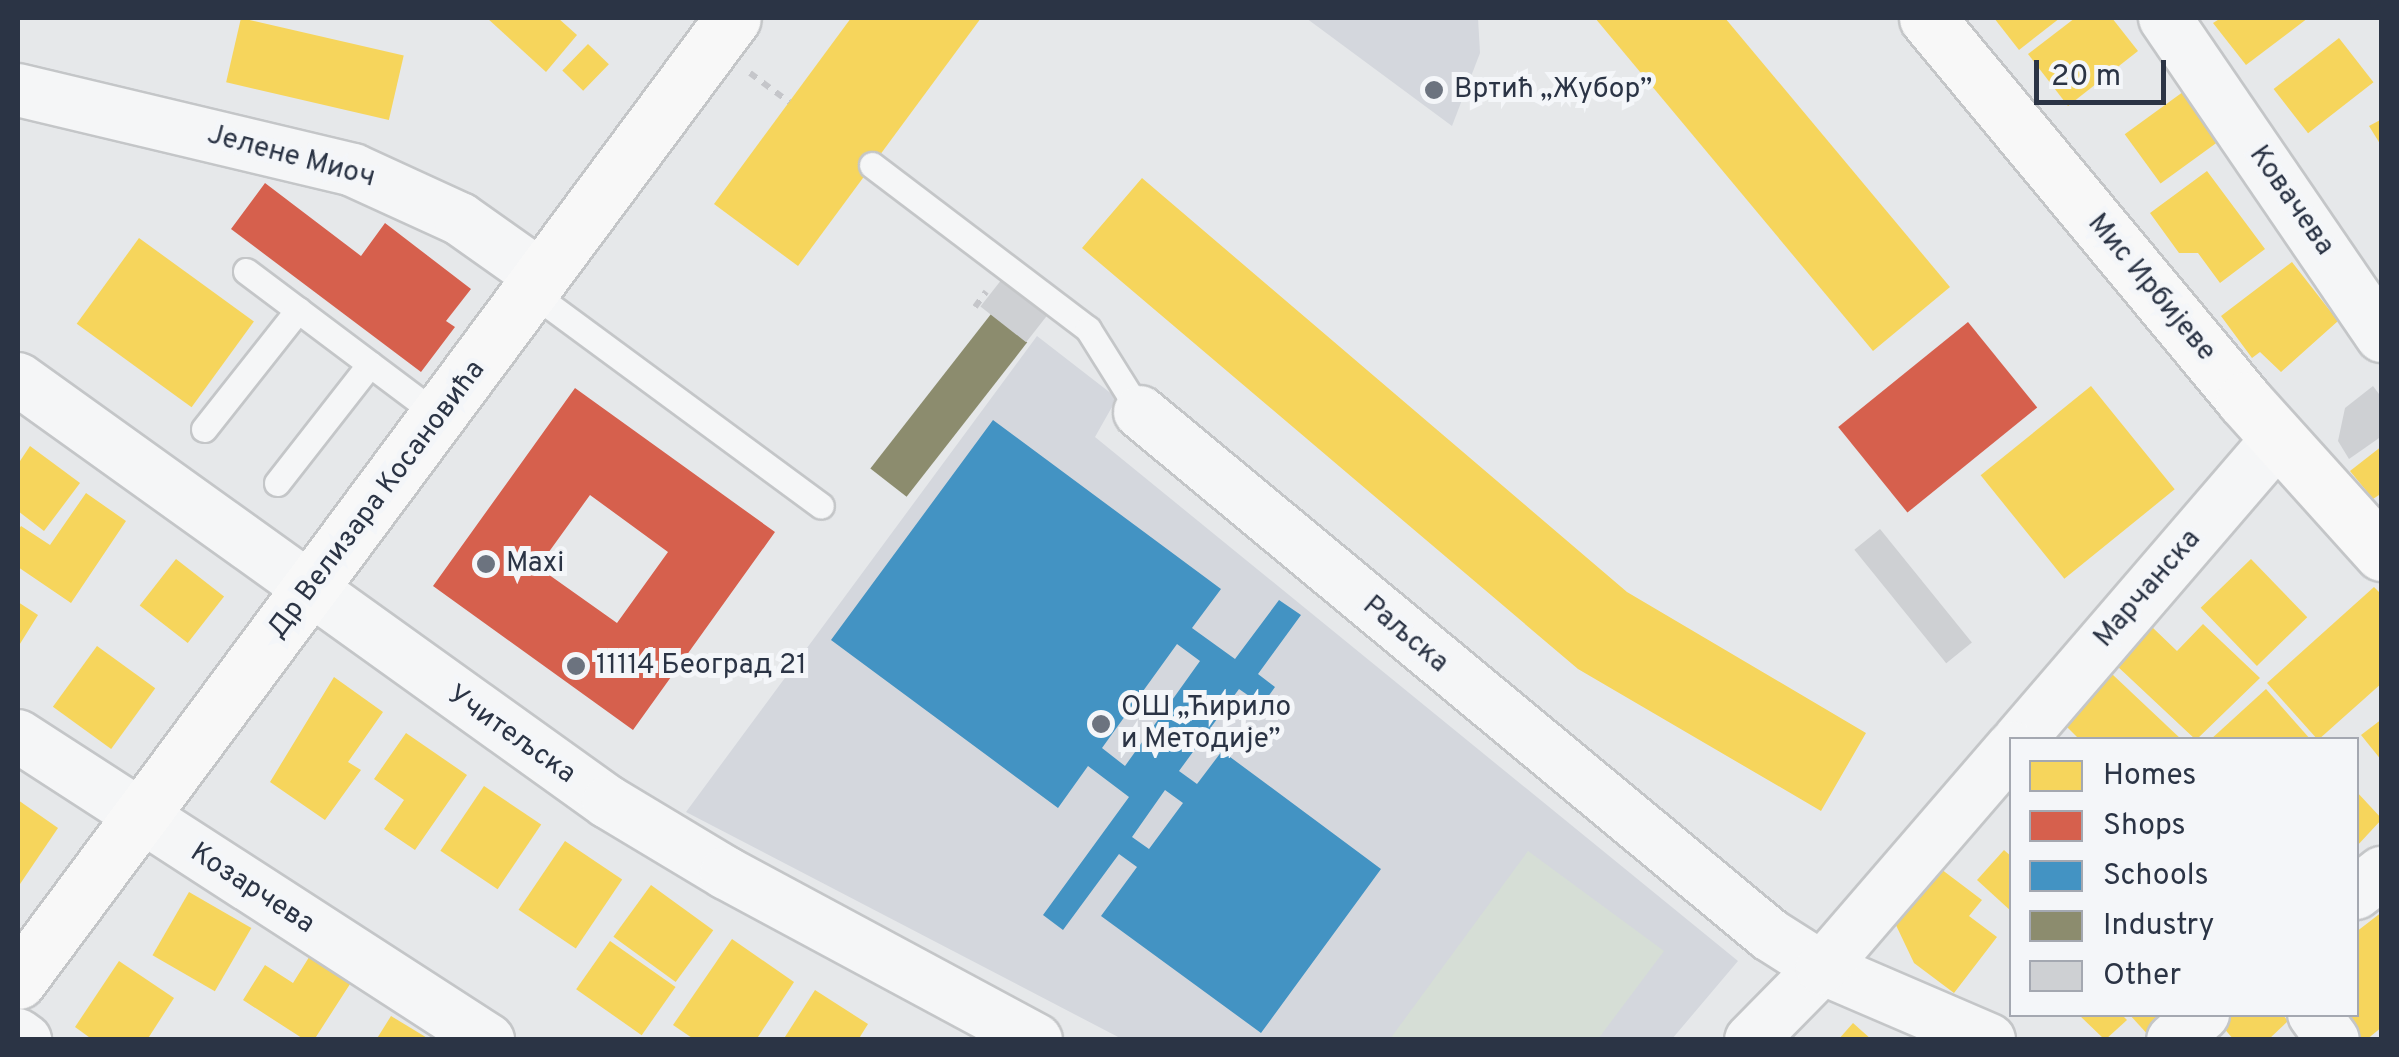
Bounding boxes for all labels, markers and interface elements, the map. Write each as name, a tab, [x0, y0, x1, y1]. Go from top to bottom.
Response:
scale bar	[2039, 40, 2172, 102]
text: 20 m	[2051, 59, 2121, 96]
place label: Вртић „Жубор”	[1454, 73, 1652, 107]
marker: Вртић „Жубор”	[1423, 79, 1445, 101]
street label: Јелене Миоч	[203, 118, 379, 196]
street label: Ковачева	[2241, 140, 2341, 262]
street label: Мис Ирбијеве	[2080, 208, 2222, 368]
street label: Др Велизара Косановића	[261, 354, 493, 646]
street label: Марчанска	[2088, 523, 2208, 655]
place label: Maxi	[506, 547, 564, 581]
marker: Maxi	[475, 553, 497, 575]
street label: Раљска	[1355, 590, 1455, 680]
place label: 11114 Београд 21	[596, 649, 807, 683]
marker: 11114 Београд 21	[565, 655, 587, 677]
street label: Учитељска	[440, 679, 582, 791]
place label: ОШ „Ћирило и Методије”	[1121, 691, 1291, 757]
marker: ОШ „Ћирило и Методије”	[1090, 713, 1112, 735]
legend	[2009, 737, 2359, 1017]
text: Homes	[2103, 758, 2196, 795]
text: Shops	[2103, 808, 2186, 845]
street label: Козарчева	[184, 836, 320, 942]
text: Schools	[2103, 858, 2209, 895]
text: Industry	[2103, 908, 2214, 945]
text: Other	[2103, 958, 2181, 995]

